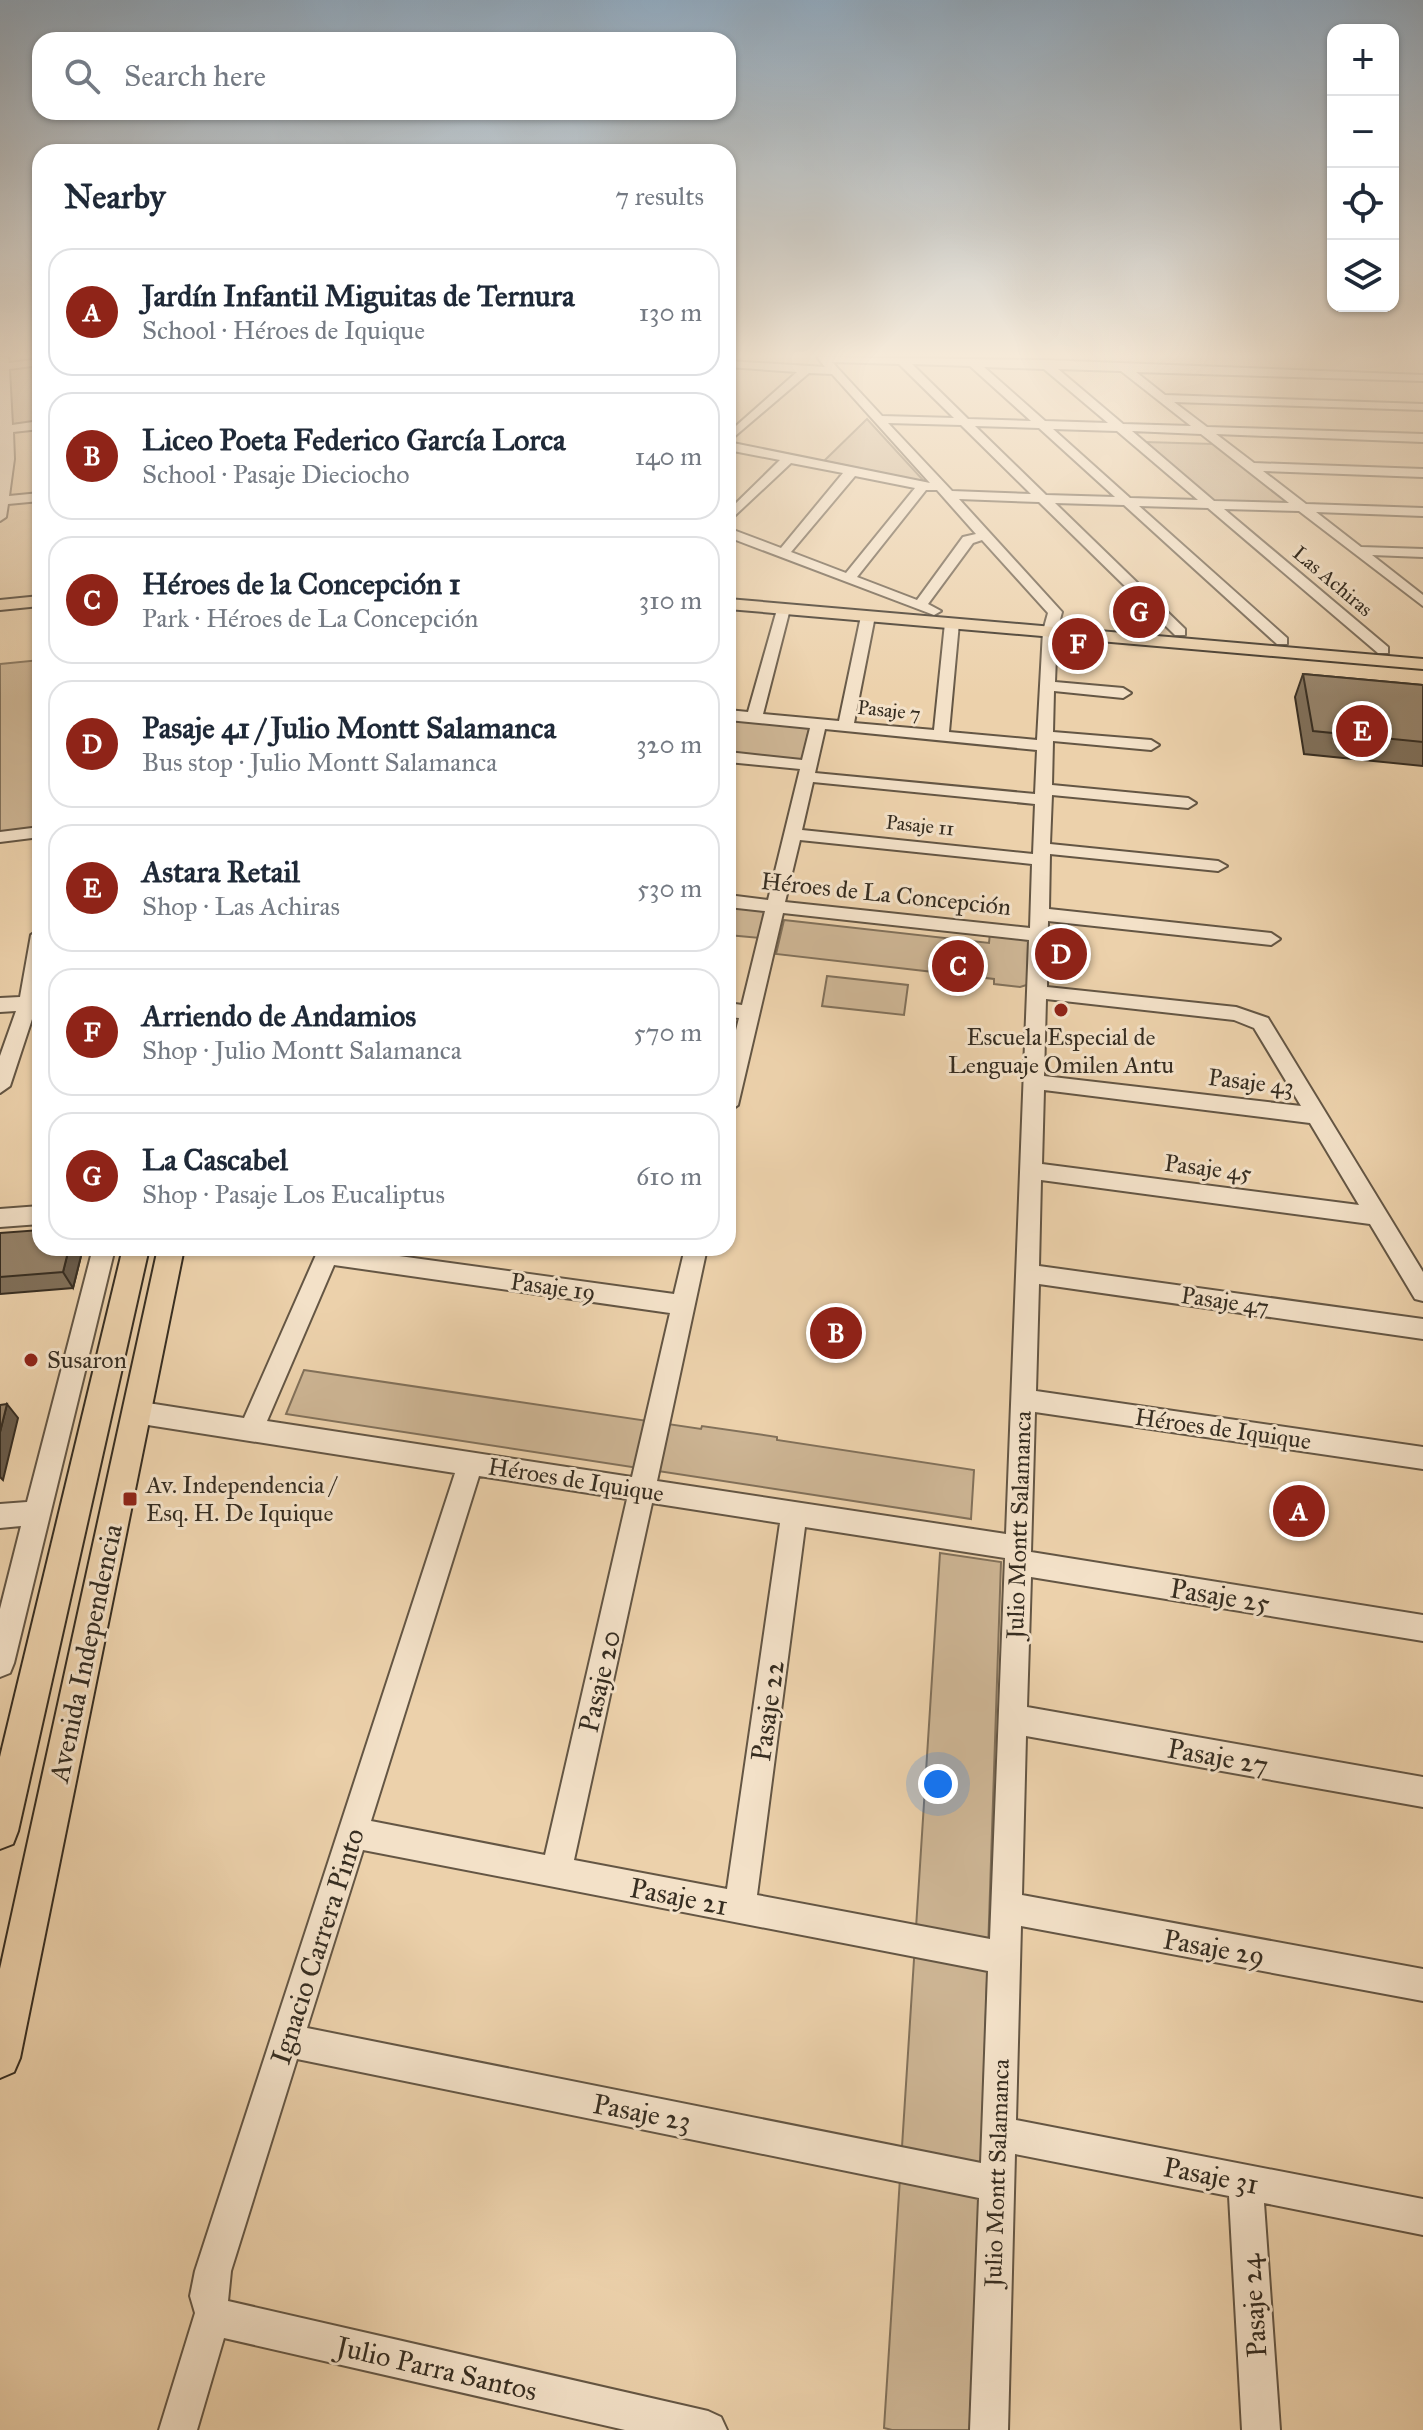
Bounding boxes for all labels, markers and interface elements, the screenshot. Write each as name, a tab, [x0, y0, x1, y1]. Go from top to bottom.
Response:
map controls	[1327, 24, 1399, 312]
button: +	[1327, 24, 1399, 96]
search box	[32, 32, 736, 120]
icon: search	[60, 54, 104, 98]
text: Search here	[124, 58, 266, 94]
button: −	[1327, 96, 1399, 168]
button: locate	[1327, 168, 1399, 240]
text: Nearby	[64, 176, 166, 217]
text: 7 results	[615, 180, 704, 212]
button: layers	[1327, 240, 1399, 312]
text: Jardín Infantil Miguitas de Ternura	[142, 278, 575, 314]
text: A	[83, 296, 101, 328]
text: 130 m	[639, 296, 702, 328]
text: School · Héroes de Iquique	[142, 314, 425, 346]
text: Liceo Poeta Federico García Lorca	[142, 422, 566, 458]
text: B	[83, 440, 101, 472]
text: 140 m	[635, 440, 702, 472]
text: School · Pasaje Dieciocho	[142, 458, 410, 490]
street label: Las Achiras	[1288, 541, 1378, 621]
text: Héroes de la Concepción 1	[142, 566, 461, 602]
pin: G	[1113, 582, 1165, 642]
text: C	[83, 584, 101, 616]
text: 310 m	[639, 584, 702, 616]
text: Park · Héroes de La Concepción	[142, 602, 478, 634]
pin: F	[1052, 614, 1104, 674]
street label: Pasaje 7	[856, 695, 922, 725]
pin: E	[1336, 701, 1388, 761]
text: Pasaje 41 / Julio Montt Salamanca	[142, 710, 556, 746]
text: D	[82, 728, 102, 760]
text: 320 m	[636, 728, 702, 760]
text: Bus stop · Julio Montt Salamanca	[142, 746, 497, 778]
street label: Pasaje 11	[885, 809, 955, 841]
text: Astara Retail	[142, 854, 300, 890]
street label: Héroes de La Concepción	[759, 866, 1013, 922]
text: E	[83, 872, 101, 904]
text: 530 m	[637, 872, 702, 904]
text: Shop · Las Achiras	[142, 890, 340, 922]
pin: D	[1035, 924, 1087, 984]
pin: C	[932, 936, 984, 996]
text: Arriendo de Andamios	[142, 998, 416, 1034]
marker: Escuela Especial de Lenguaje Omilen Antu	[1052, 1001, 1070, 1019]
text: F	[84, 1016, 101, 1048]
text: 570 m	[633, 1016, 702, 1048]
place label: Escuela Especial de Lenguaje Omilen Antu	[948, 1022, 1174, 1080]
text: Shop · Julio Montt Salamanca	[142, 1034, 462, 1066]
street label: Pasaje 43	[1206, 1062, 1296, 1102]
text: La Cascabel	[142, 1142, 288, 1178]
street label: Pasaje 45	[1163, 1148, 1253, 1188]
text: G	[82, 1160, 102, 1192]
text: 610 m	[636, 1160, 702, 1192]
text: Shop · Pasaje Los Eucaliptus	[142, 1178, 445, 1210]
street label: Pasaje 19	[509, 1266, 597, 1308]
street label: Pasaje 47	[1179, 1280, 1271, 1322]
pin: B	[810, 1303, 862, 1363]
place label: Susaron	[47, 1345, 127, 1375]
marker: Susaron	[22, 1351, 40, 1369]
street label: Héroes de Iquique	[1133, 1402, 1313, 1456]
street label: Julio Montt Salamanca	[1000, 1410, 1038, 1643]
street label: Héroes de Iquique	[486, 1451, 666, 1509]
place label: Av. Independencia / Esq. H. De Iquique	[145, 1470, 339, 1528]
pin: A	[1273, 1481, 1325, 1541]
marker: Av. Independencia / Esq. H. De Iquique	[121, 1490, 139, 1508]
street label: Avenida Independencia	[41, 1521, 130, 1786]
street label: Pasaje 25	[1168, 1570, 1272, 1621]
street label: Pasaje 20	[571, 1627, 628, 1736]
street label: Pasaje 22	[743, 1658, 792, 1764]
street label: Pasaje 27	[1165, 1730, 1271, 1783]
your location	[918, 1764, 958, 1804]
street label: Ignacio Carrera Pinto	[263, 1824, 372, 2069]
street label: Pasaje 21	[627, 1870, 731, 1923]
street label: Pasaje 29	[1160, 1921, 1268, 1974]
street label: Julio Montt Salamanca	[978, 2058, 1016, 2291]
street label: Pasaje 23	[590, 2086, 694, 2139]
street label: Pasaje 31	[1160, 2149, 1261, 2202]
street label: Pasaje 24	[1232, 2252, 1275, 2359]
street label: Julio Parra Santos	[330, 2328, 541, 2409]

